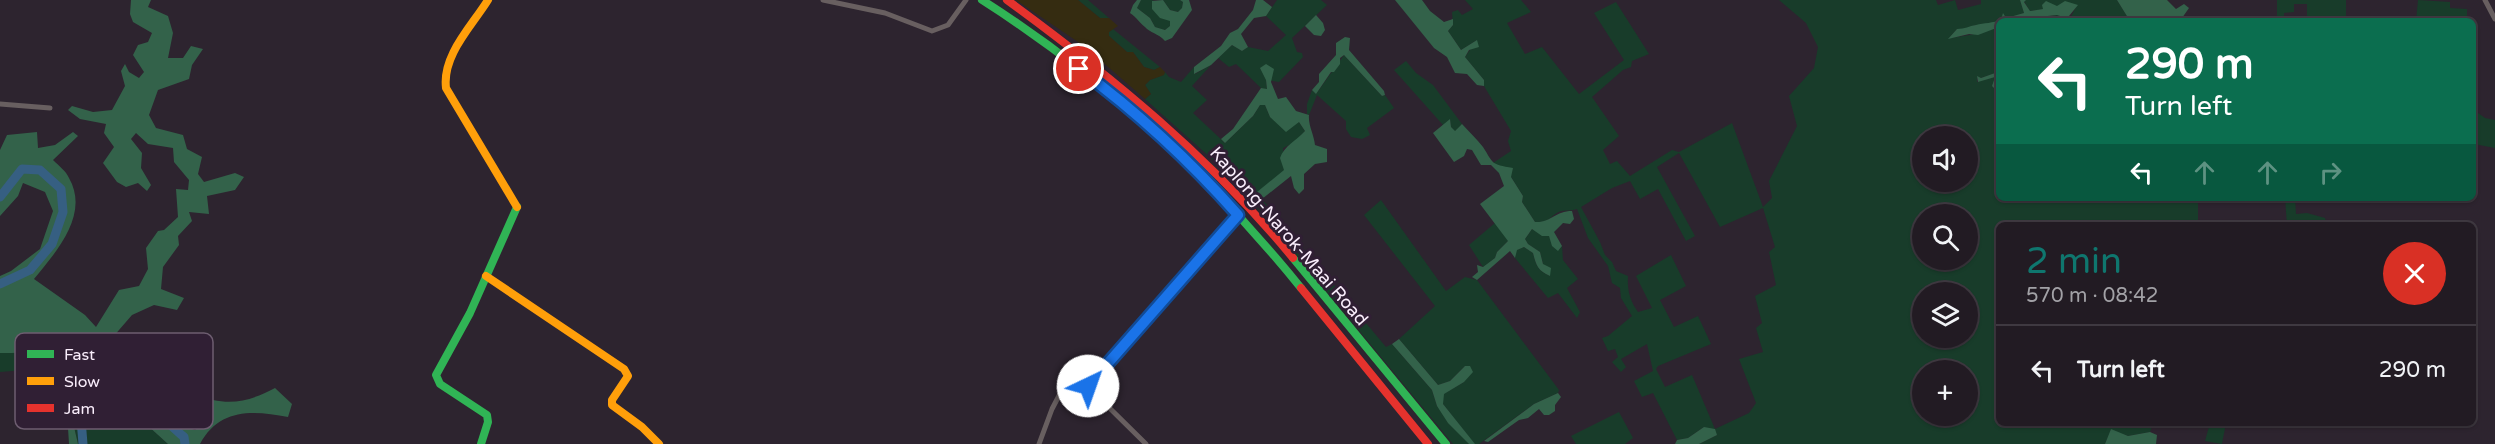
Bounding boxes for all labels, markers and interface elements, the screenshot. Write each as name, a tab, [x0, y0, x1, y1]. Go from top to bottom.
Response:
text: 290 m	[2125, 39, 2254, 90]
icon: left	[2026, 42, 2104, 120]
pin	[1053, 43, 1104, 94]
icon: arrive	[1062, 52, 1095, 85]
text: Turn left	[2125, 90, 2232, 123]
map controls	[1912, 126, 1978, 426]
button: sound	[1912, 126, 1978, 192]
street label: Kaplong-Narok-Maai Road	[1205, 142, 1373, 330]
icon: left	[2125, 156, 2158, 189]
icon: ahead	[2188, 156, 2221, 189]
icon: ahead	[2251, 156, 2284, 189]
icon: right	[2314, 156, 2347, 189]
button: search	[1912, 204, 1978, 270]
text: 2 min	[2026, 240, 2122, 283]
button: close	[2383, 242, 2446, 305]
button: layers	[1912, 282, 1978, 348]
text: 570 m · 08:42	[2026, 284, 2158, 308]
legend	[15, 333, 213, 429]
text: Fast	[64, 345, 95, 365]
position arrow	[1056, 354, 1120, 418]
icon: left	[2026, 354, 2059, 387]
text: Turn left	[2077, 357, 2165, 383]
text: 290 m	[2379, 357, 2446, 383]
button: +	[1912, 360, 1978, 426]
text: Slow	[64, 372, 100, 392]
text: Jam	[64, 399, 95, 419]

